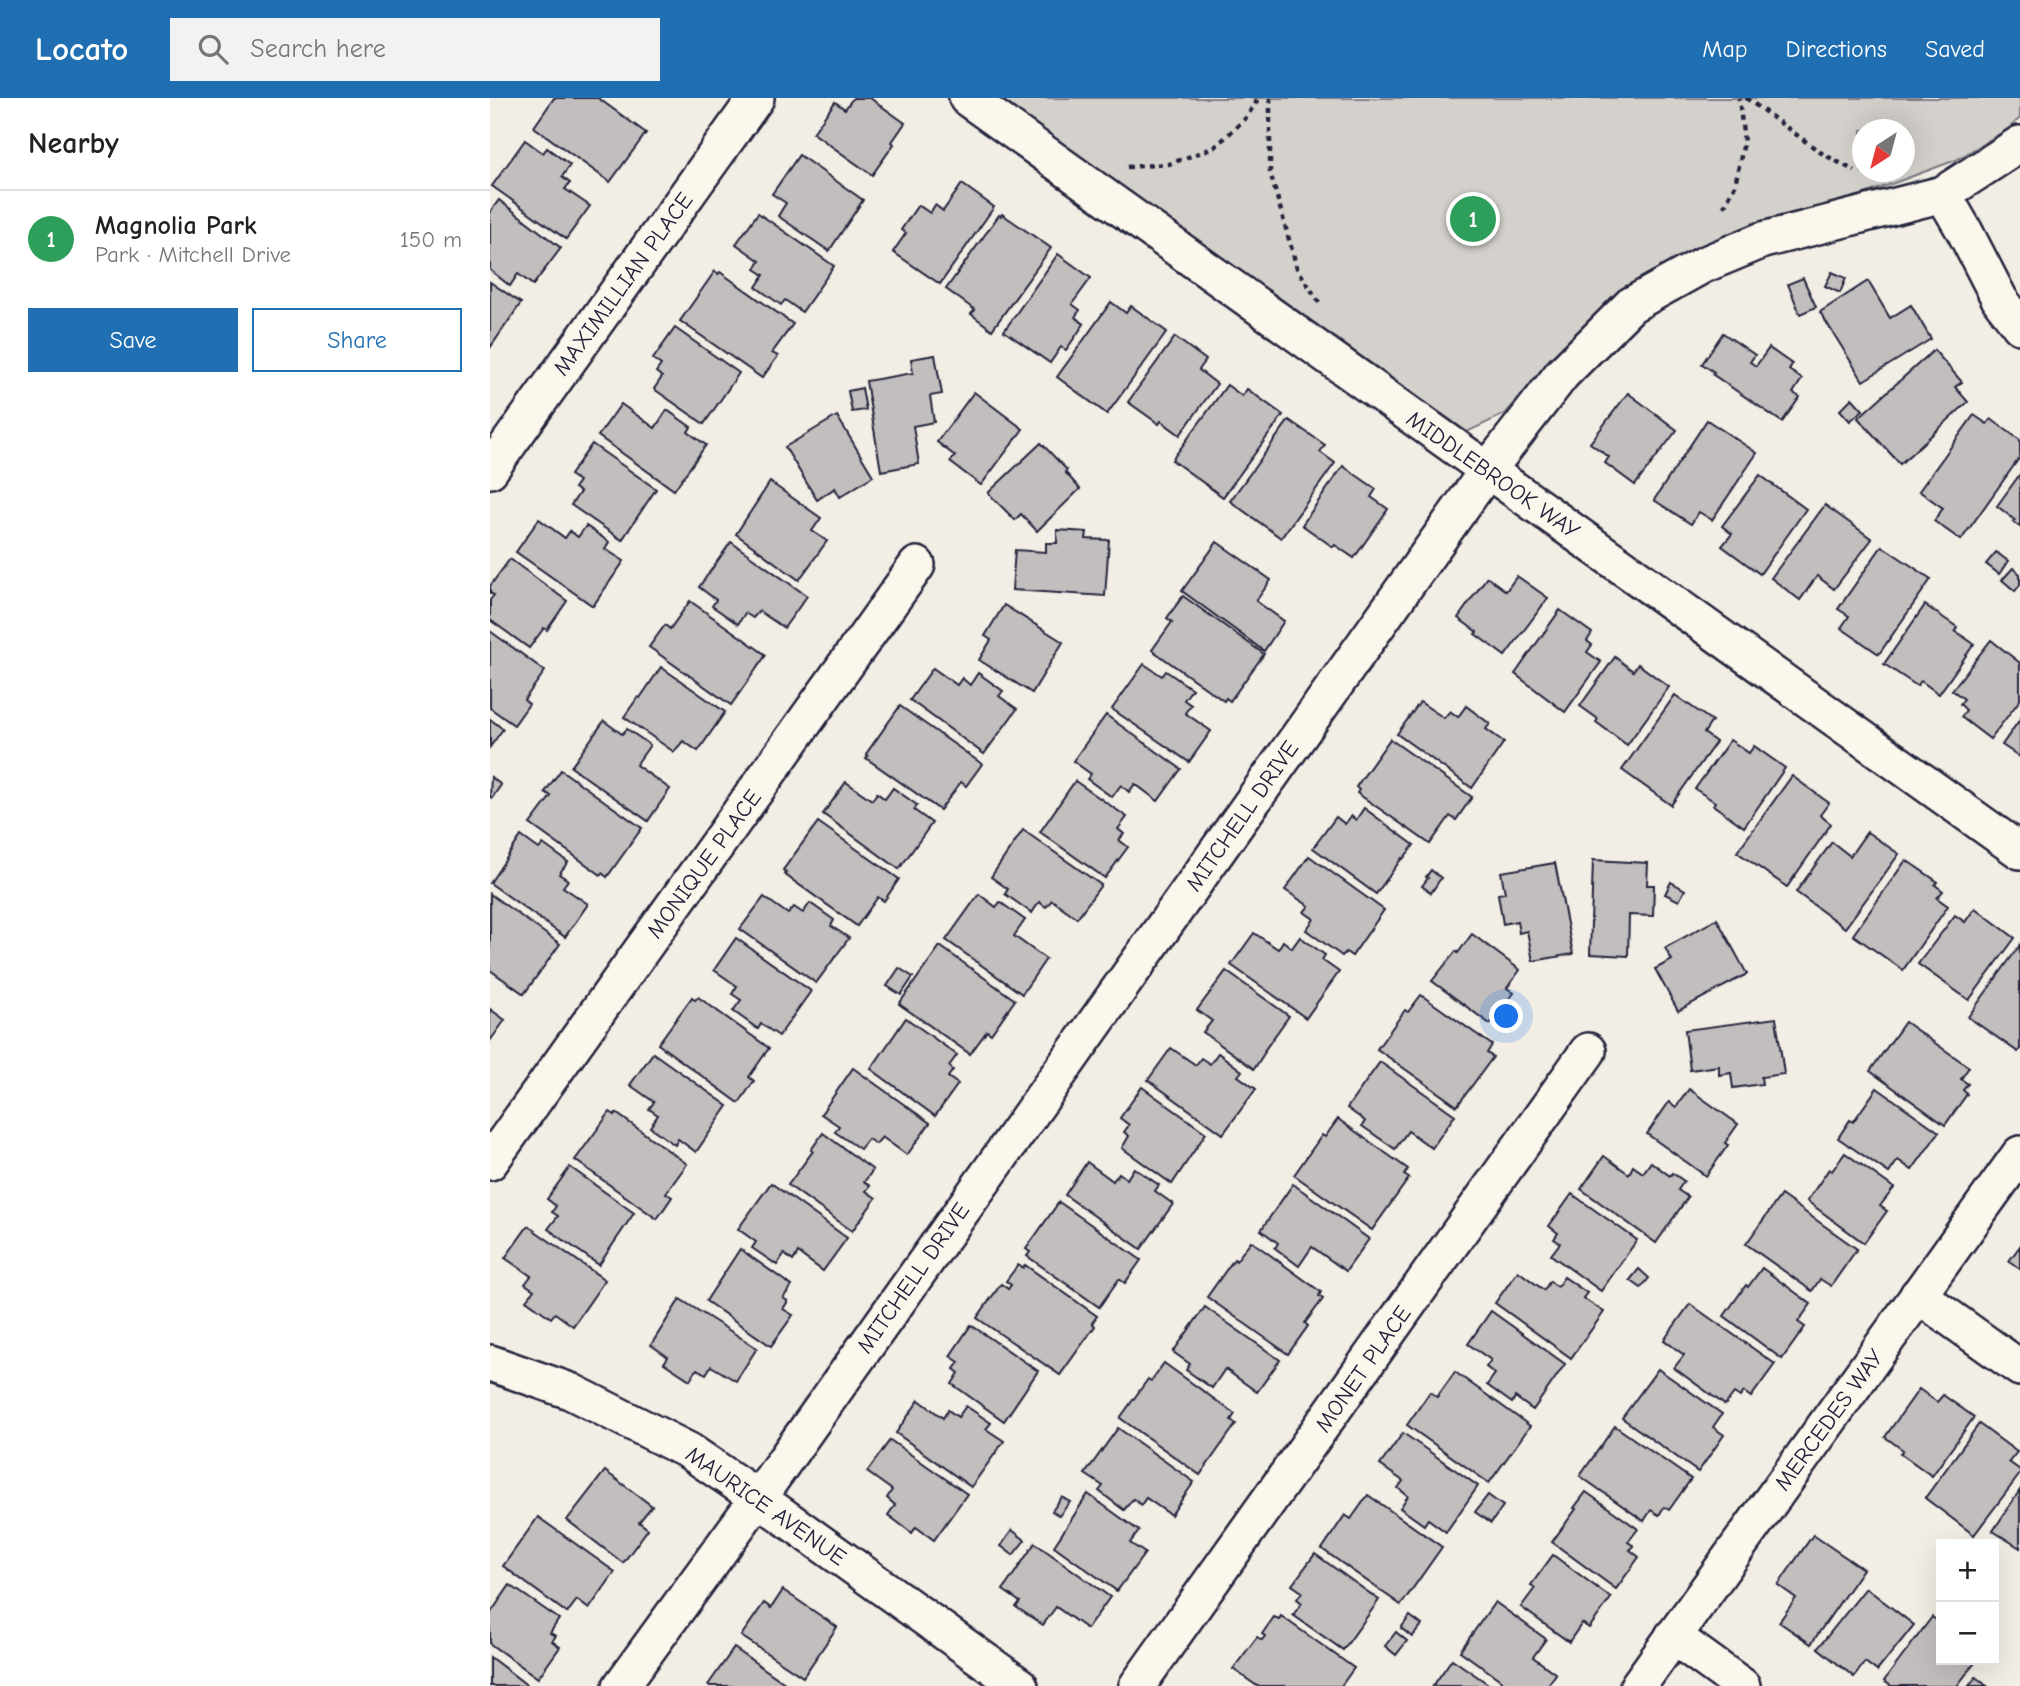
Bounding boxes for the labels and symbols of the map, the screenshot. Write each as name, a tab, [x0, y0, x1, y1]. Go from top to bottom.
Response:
north arrow	[1852, 119, 1915, 182]
street label: MAXIMILLIAN PLACE	[548, 187, 699, 381]
pin: 1	[1450, 193, 1496, 245]
street label: MIDDLEBROOK WAY	[1401, 405, 1585, 545]
street label: MITCHELL DRIVE	[1180, 735, 1304, 897]
street label: MONIQUE PLACE	[641, 784, 767, 943]
your location	[1489, 999, 1523, 1033]
street label: MITCHELL DRIVE	[851, 1197, 975, 1359]
street label: MONET PLACE	[1309, 1300, 1417, 1438]
street label: MERCEDES WAY	[1769, 1344, 1889, 1496]
street label: MAURICE AVENUE	[681, 1441, 852, 1572]

